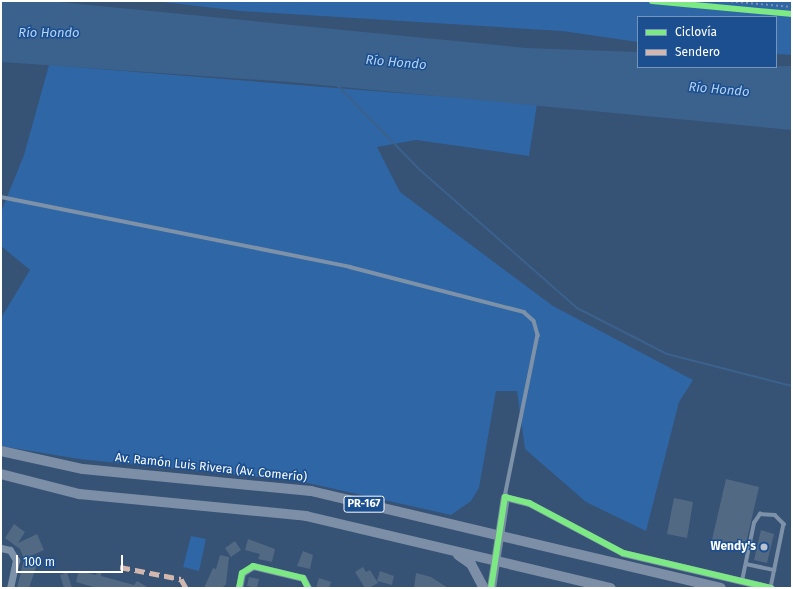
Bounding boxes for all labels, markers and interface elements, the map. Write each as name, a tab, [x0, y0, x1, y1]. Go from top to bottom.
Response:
legend	[637, 16, 777, 68]
water label: Río Hondo	[18, 25, 80, 41]
text: Ciclovía	[675, 25, 717, 39]
text: Sendero	[675, 45, 720, 59]
water label: Río Hondo	[365, 53, 427, 73]
water label: Río Hondo	[688, 80, 750, 100]
street label: Av. Ramón Luis Rivera (Av. Comerío)	[114, 451, 308, 485]
road number: PR-167	[343, 495, 385, 513]
place label: Wendy's	[710, 540, 756, 554]
marker: Wendy's	[759, 542, 769, 552]
scale bar	[18, 547, 125, 573]
text: 100 m	[23, 555, 55, 569]

